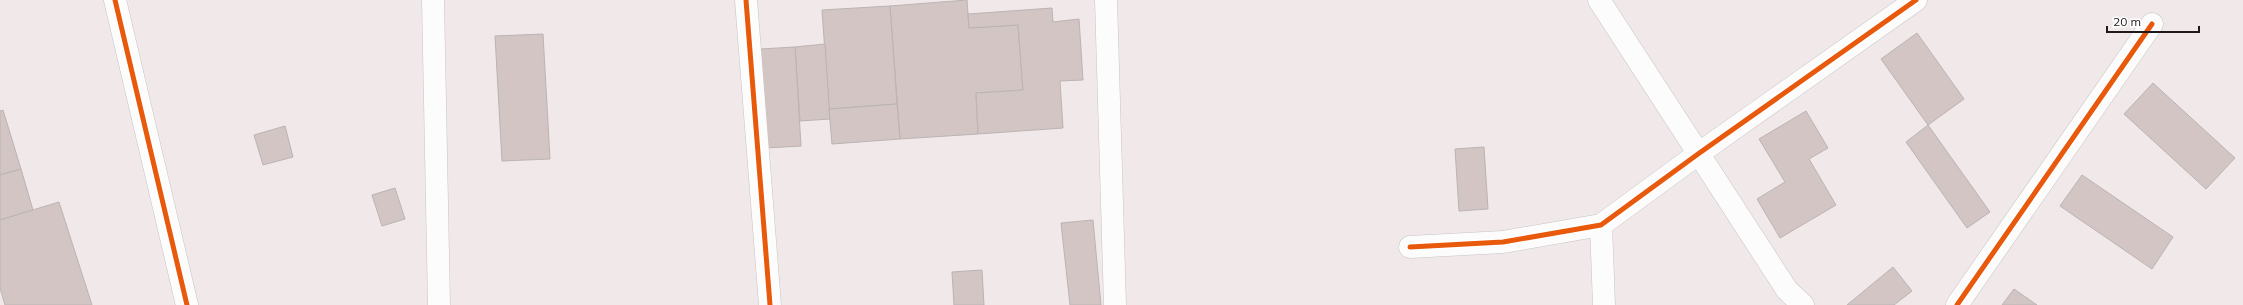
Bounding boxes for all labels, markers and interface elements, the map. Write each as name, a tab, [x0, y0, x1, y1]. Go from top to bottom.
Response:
scale bar	[2107, 8, 2199, 34]
text: 20 m	[2113, 14, 2141, 29]

